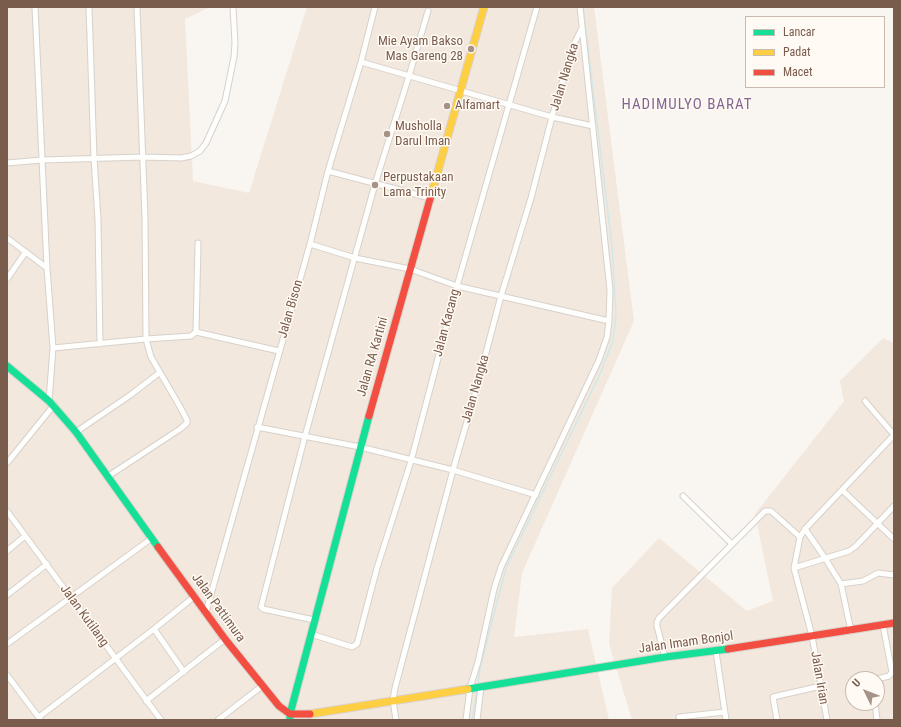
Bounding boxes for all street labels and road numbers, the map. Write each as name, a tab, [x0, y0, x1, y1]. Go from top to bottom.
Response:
street label: Jalan Nangka	[547, 41, 583, 113]
street label: Jalan Bison	[275, 278, 307, 340]
street label: Jalan Kacang	[431, 288, 463, 358]
street label: Jalan RA Kartini	[354, 315, 392, 399]
street label: Jalan Nangka	[459, 353, 493, 425]
street label: Jalan Pattimura	[188, 571, 248, 645]
street label: Jalan Kutilang	[56, 582, 112, 650]
street label: Jalan Imam Bonjol	[638, 629, 734, 657]
street label: Jalan Irian	[807, 650, 831, 706]

